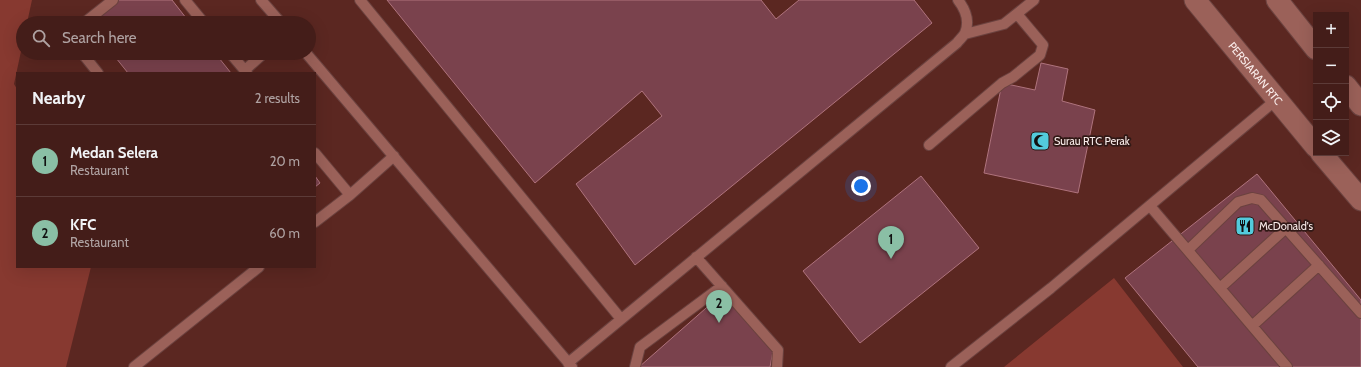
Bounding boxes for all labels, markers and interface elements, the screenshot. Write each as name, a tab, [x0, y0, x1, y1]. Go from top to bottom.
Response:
map controls	[1313, 12, 1349, 156]
button: +	[1313, 12, 1349, 48]
search box	[16, 16, 316, 60]
icon: search	[30, 27, 52, 49]
text: Search here	[62, 29, 137, 47]
street label: PERSIARAN RTC	[1225, 39, 1286, 108]
button: −	[1313, 48, 1349, 84]
button: locate	[1313, 84, 1349, 120]
text: Nearby	[32, 88, 85, 108]
text: 2 results	[255, 90, 300, 106]
button: layers	[1313, 120, 1349, 156]
mosque icon: Surau RTC Perak	[1029, 130, 1051, 152]
place label: Surau RTC Perak	[1054, 134, 1130, 148]
text: Medan Selera	[70, 144, 158, 162]
text: 1	[43, 153, 47, 169]
text: 20 m	[270, 153, 300, 169]
text: Restaurant	[70, 162, 129, 178]
your location	[851, 176, 871, 196]
restaurant icon: McDonald's	[1234, 215, 1256, 237]
text: KFC	[70, 216, 96, 234]
place label: McDonald's	[1259, 219, 1314, 233]
text: 2	[42, 225, 48, 241]
text: 60 m	[269, 225, 300, 241]
pin: 1	[878, 226, 904, 259]
text: Restaurant	[70, 234, 129, 250]
pin: 2	[706, 290, 732, 323]

